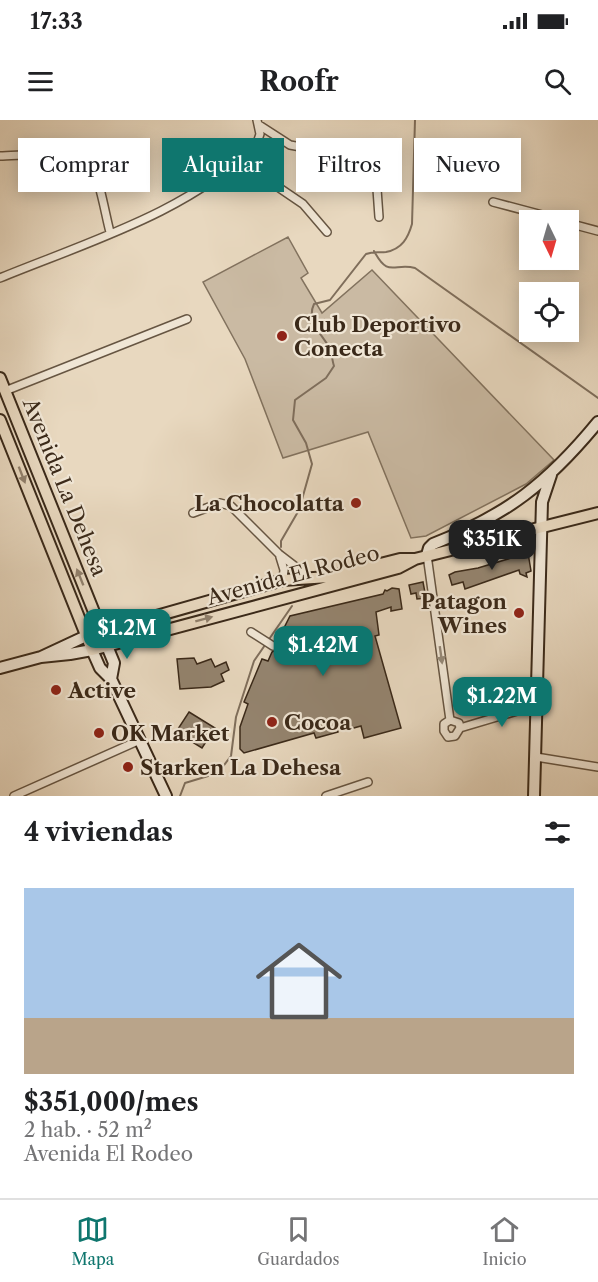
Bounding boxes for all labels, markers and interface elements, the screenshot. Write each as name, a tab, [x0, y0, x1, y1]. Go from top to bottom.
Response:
text: 17:33	[30, 8, 83, 35]
icon: menu	[24, 65, 57, 98]
text: Roofr	[259, 65, 339, 98]
icon: search	[541, 65, 574, 98]
chip: Comprar	[18, 138, 150, 192]
chip: Alquilar	[162, 138, 284, 192]
chip: Filtros	[296, 138, 402, 192]
chip: Nuevo	[414, 138, 521, 192]
north arrow	[519, 210, 579, 270]
map controls	[519, 210, 579, 342]
button: locate	[519, 282, 579, 342]
place label: Club Deportivo Conecta	[294, 312, 461, 361]
marker: Club Deportivo Conecta	[275, 329, 289, 343]
street label: Avenida La Dehesa	[18, 393, 112, 580]
one-way arrow	[17, 466, 27, 484]
place label: La Chocolatta	[194, 491, 345, 516]
marker: La Chocolatta	[349, 496, 363, 510]
pin: $351K	[450, 520, 534, 571]
text: $351K	[463, 527, 521, 551]
street label: Avenida El Rodeo	[203, 540, 382, 610]
one-way arrow	[75, 568, 85, 586]
place label: Patagon Wines	[421, 589, 508, 638]
marker: Patagon Wines	[512, 606, 526, 620]
pin: $1.2M	[85, 609, 169, 660]
one-way arrow	[195, 614, 213, 624]
text: $1.2M	[98, 616, 156, 640]
pin: $1.42M	[274, 626, 372, 677]
text: $1.42M	[288, 633, 358, 657]
one-way arrow	[436, 645, 445, 664]
pin: $1.22M	[453, 677, 551, 728]
place label: Active	[67, 678, 136, 703]
marker: Active	[49, 683, 63, 697]
text: $1.22M	[467, 684, 537, 708]
place label: Cocoa	[284, 710, 352, 735]
marker: Cocoa	[265, 715, 279, 729]
place label: OK Market	[111, 721, 230, 746]
marker: OK Market	[92, 726, 106, 740]
place label: Starken La Dehesa	[140, 755, 342, 780]
marker: Starken La Dehesa	[121, 760, 135, 774]
text: 4 viviendas	[24, 816, 173, 848]
icon: filters	[541, 816, 574, 849]
icon: home	[245, 927, 353, 1035]
text: $351,000/mes	[24, 1086, 199, 1118]
text: 2 hab. · 52 m²	[24, 1118, 152, 1142]
text: Avenida El Rodeo	[24, 1142, 193, 1166]
tab: Mapa	[71, 1213, 114, 1269]
tab: Guardados	[257, 1213, 340, 1269]
tab: Inicio	[483, 1213, 527, 1269]

